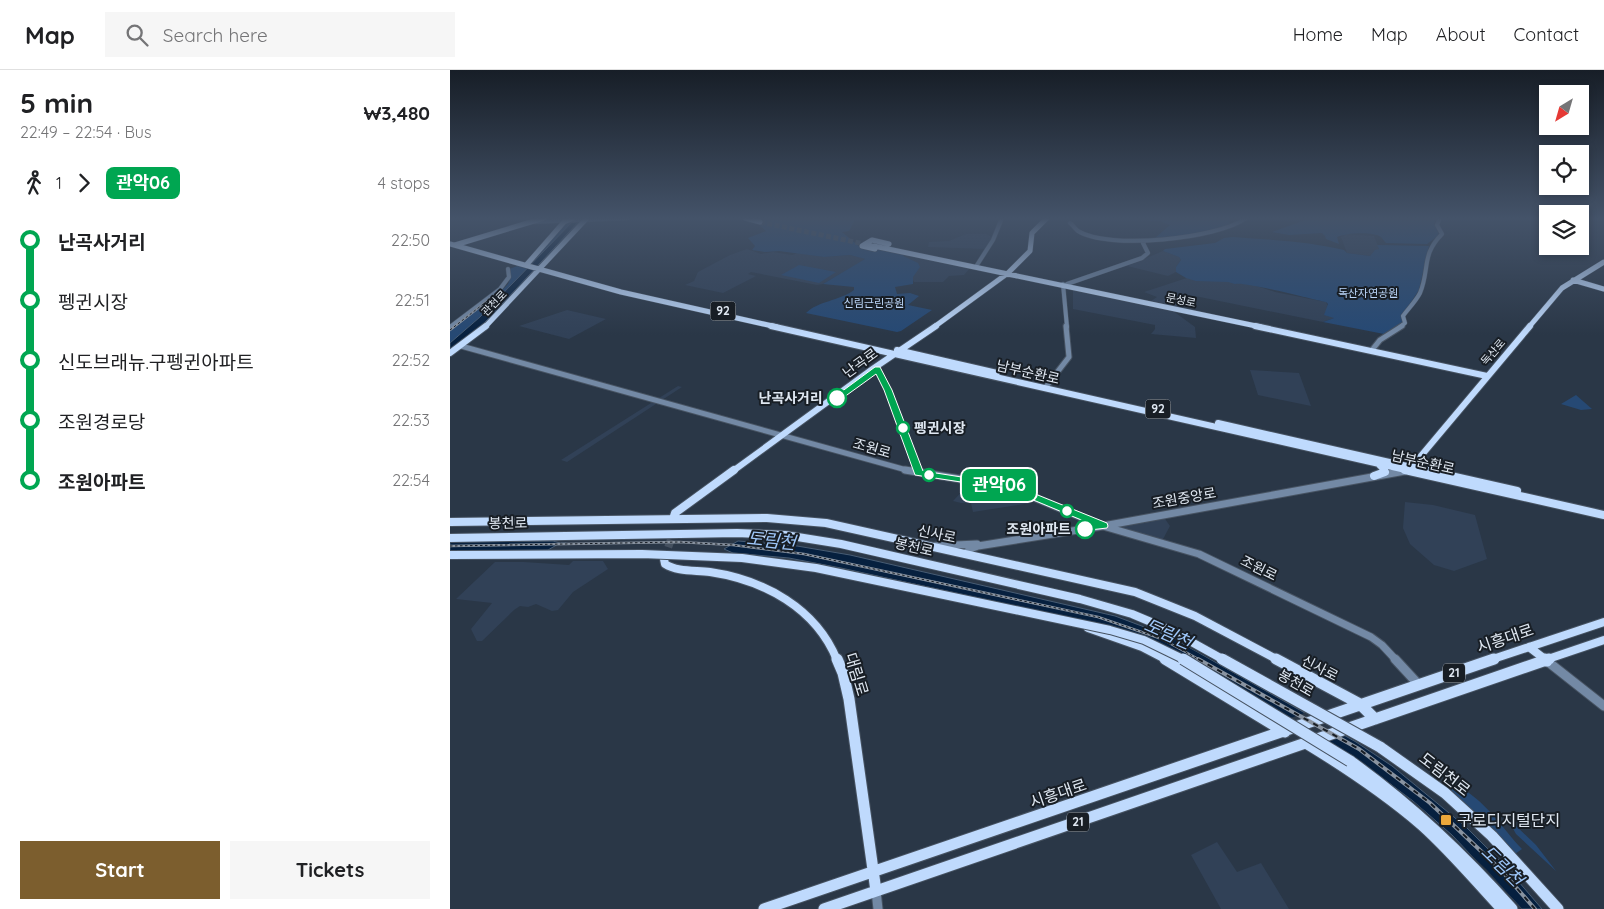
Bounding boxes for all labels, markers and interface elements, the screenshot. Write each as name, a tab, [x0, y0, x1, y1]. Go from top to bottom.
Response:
search box	[105, 12, 455, 57]
text: Map	[25, 20, 75, 50]
icon: search	[123, 21, 151, 49]
text: Search here	[163, 23, 268, 47]
text: Home	[1293, 23, 1343, 46]
text: Map	[1371, 23, 1408, 46]
text: About	[1436, 23, 1486, 46]
text: Contact	[1514, 23, 1579, 46]
text: 5 min	[20, 85, 93, 120]
north arrow	[1539, 85, 1589, 135]
map controls	[1539, 85, 1589, 255]
text: ₩3,480	[363, 101, 430, 125]
text: 22:49 – 22:54 · Bus	[20, 122, 151, 142]
button: locate	[1539, 145, 1589, 195]
icon: walk	[20, 169, 48, 197]
icon: forward	[70, 169, 98, 197]
text: 관악06	[116, 171, 170, 194]
text: 1	[56, 173, 62, 193]
text: 4 stops	[377, 173, 430, 193]
button: layers	[1539, 205, 1589, 255]
text: 난곡사거리	[58, 230, 145, 254]
text: 22:50	[391, 230, 430, 250]
park label: 독산자연공원	[1338, 286, 1398, 300]
street label: 관천로	[478, 287, 510, 319]
text: 펭귄시장	[58, 290, 128, 314]
text: 22:51	[395, 290, 430, 310]
street label: 문성로	[1165, 290, 1197, 310]
park label: 신림근린공원	[844, 296, 904, 310]
road number: 92	[710, 302, 736, 320]
street label: 독산로	[1478, 336, 1508, 368]
street label: 난곡로	[839, 344, 881, 382]
text: 신도브래뉴.구펭귄아파트	[58, 350, 254, 374]
text: 22:52	[392, 350, 430, 370]
street label: 남부순환로	[995, 356, 1062, 388]
marker: 난곡사거리	[827, 388, 847, 408]
place label: 난곡사거리	[759, 389, 823, 407]
road number: 92	[1146, 399, 1170, 418]
text: 조원경로당	[58, 410, 145, 434]
text: 22:53	[392, 410, 430, 430]
place label: 펭귄시장	[914, 419, 966, 437]
marker: 펭귄시장	[896, 421, 910, 435]
street label: 조원로	[851, 434, 893, 462]
street label: 남부순환로	[1390, 446, 1457, 478]
unlabelled marker	[922, 468, 936, 482]
line badge: 관악06	[964, 469, 1034, 501]
text: 조원아파트	[58, 470, 145, 494]
text: 22:54	[392, 470, 430, 490]
text: 관악06	[972, 473, 1026, 496]
street label: 조원중앙로	[1151, 484, 1217, 512]
unlabelled marker	[1060, 504, 1074, 518]
street label: 봉천로	[489, 514, 528, 532]
marker: 조원아파트	[1075, 519, 1095, 539]
place label: 조원아파트	[1007, 520, 1071, 538]
street label: 신사로	[916, 521, 958, 547]
water label: 도림천	[745, 526, 799, 555]
street label: 봉천로	[893, 534, 935, 560]
street label: 조원로	[1238, 551, 1280, 585]
water label: 도림천	[1141, 613, 1198, 655]
street label: 시흥대로	[1474, 619, 1536, 657]
street label: 대림로	[841, 650, 873, 698]
street label: 신사로	[1299, 651, 1341, 685]
road number: 21	[1443, 664, 1465, 682]
street label: 봉천로	[1275, 666, 1317, 701]
street label: 도림천로	[1416, 748, 1475, 800]
street label: 시흥대로	[1027, 774, 1089, 812]
place label: 구로디지털단지	[1457, 810, 1560, 830]
road number: 21	[1067, 812, 1089, 832]
marker: 구로디지털단지	[1439, 813, 1453, 827]
water label: 도림천	[1476, 840, 1530, 893]
button: Start	[20, 841, 220, 899]
button: Tickets	[230, 841, 430, 899]

